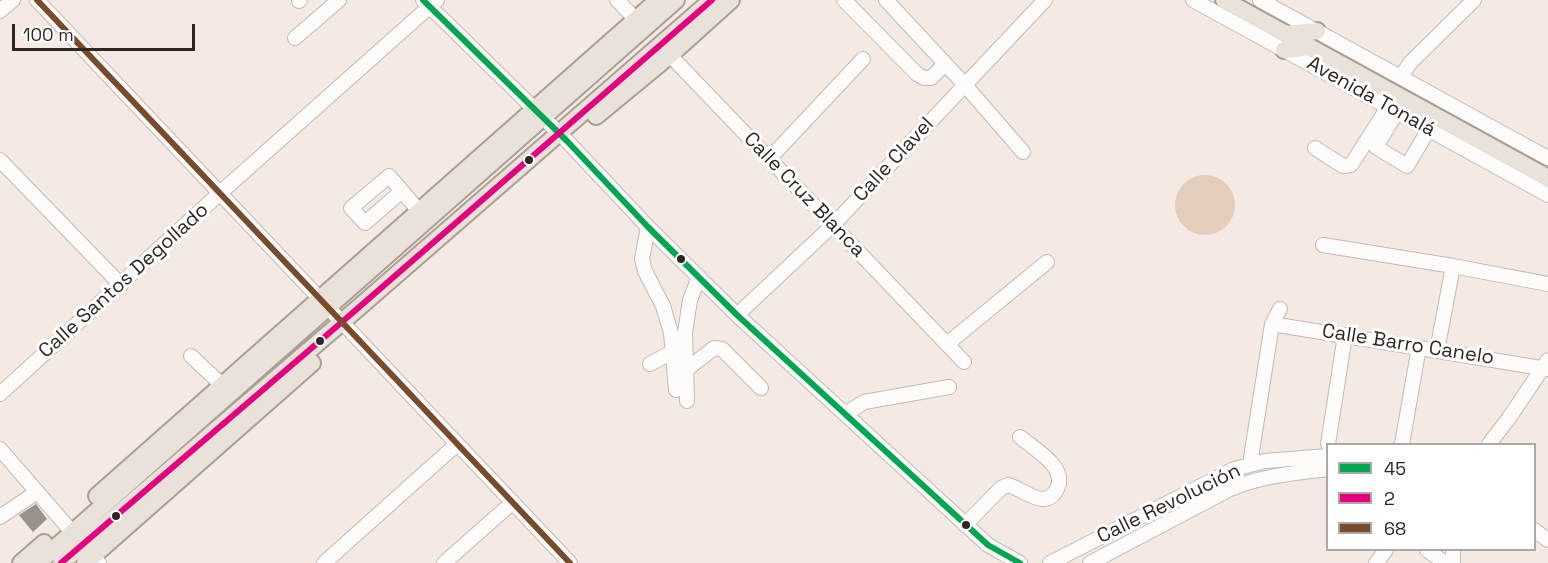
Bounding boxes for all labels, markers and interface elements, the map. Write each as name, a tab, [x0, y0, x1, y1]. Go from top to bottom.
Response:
scale bar	[15, 12, 198, 50]
text: 100 m	[23, 23, 74, 46]
street label: Avenida Tonalá	[1302, 52, 1440, 142]
street label: Calle Clavel	[849, 113, 939, 207]
street label: Calle Cruz Blanca	[738, 127, 870, 263]
unlabelled marker	[523, 154, 535, 166]
street label: Calle Santos Degollado	[34, 198, 214, 364]
unlabelled marker	[675, 253, 687, 265]
street label: Calle Barro Canelo	[1320, 320, 1496, 370]
unlabelled marker	[314, 335, 326, 347]
legend	[1326, 443, 1536, 551]
text: 45	[1384, 457, 1406, 480]
street label: Calle Revolución	[1093, 459, 1245, 549]
text: 2	[1384, 487, 1395, 510]
unlabelled marker	[110, 510, 122, 522]
text: 68	[1384, 517, 1406, 540]
unlabelled marker	[960, 519, 972, 531]

